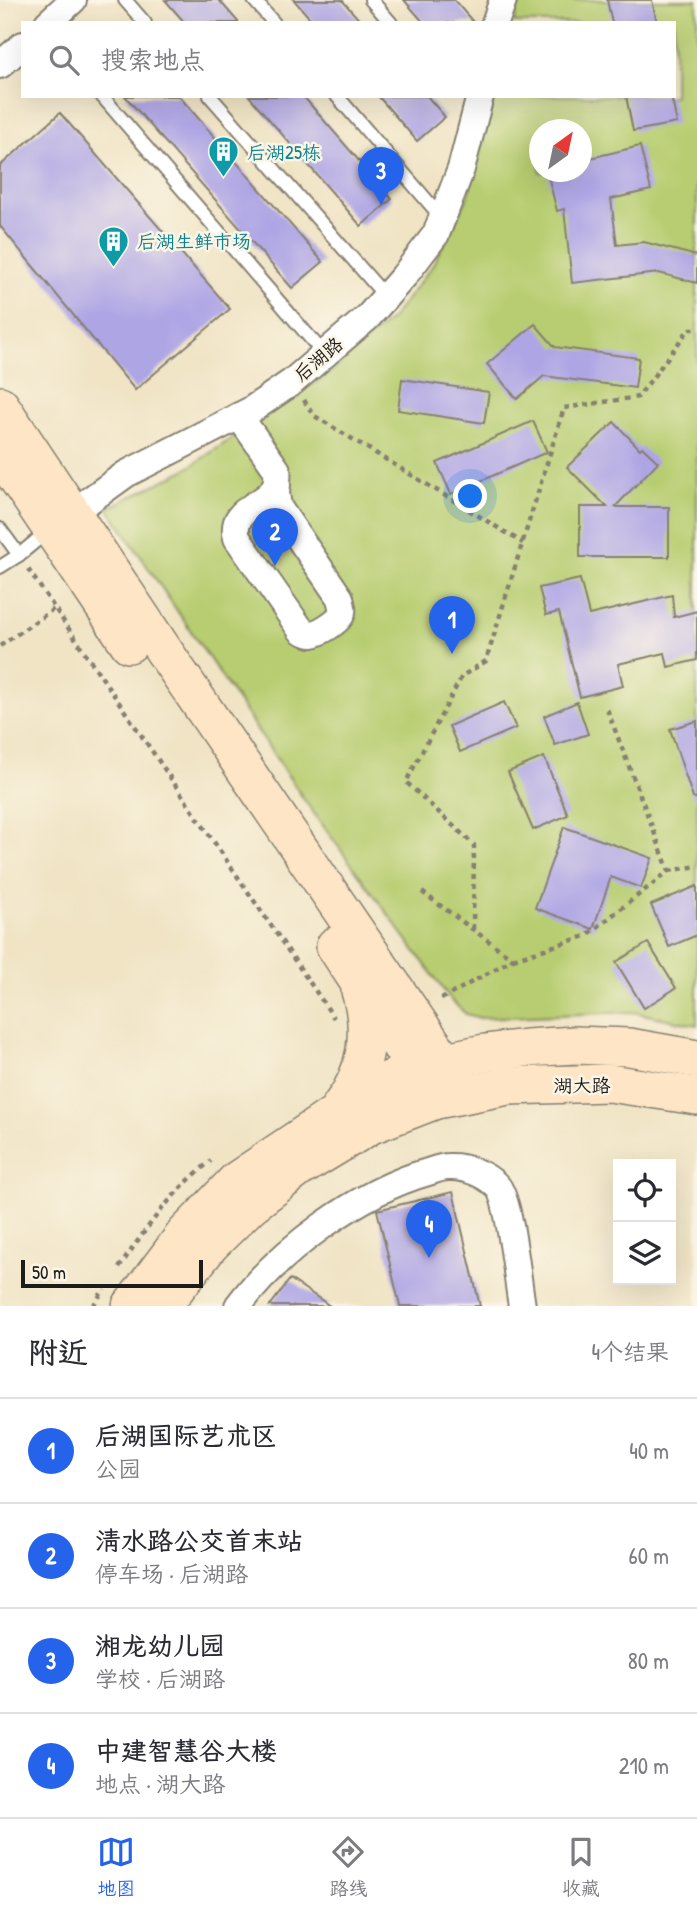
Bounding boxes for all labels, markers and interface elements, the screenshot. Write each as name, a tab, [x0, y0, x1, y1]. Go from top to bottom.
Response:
search box	[21, 21, 676, 98]
icon: search	[45, 41, 83, 79]
text: 搜索地点	[101, 42, 205, 77]
north arrow	[529, 119, 592, 182]
building icon: 后湖25栋	[207, 135, 241, 179]
place label: 后湖25栋	[247, 139, 321, 165]
pin: 3	[358, 147, 404, 205]
building icon: 后湖生鲜市场	[97, 224, 131, 268]
place label: 后湖生鲜市场	[137, 228, 251, 254]
street label: 后湖路	[288, 331, 348, 387]
your location	[453, 479, 487, 513]
pin: 2	[252, 508, 298, 566]
pin: 1	[429, 596, 475, 654]
street label: 湖大路	[553, 1072, 611, 1098]
map controls	[613, 1159, 676, 1285]
button: locate	[613, 1159, 676, 1222]
pin: 4	[406, 1200, 452, 1258]
button: layers	[613, 1222, 676, 1285]
scale bar	[21, 1257, 203, 1289]
text: 50 m	[32, 1259, 66, 1285]
text: 附近	[28, 1332, 88, 1372]
text: 4个结果	[591, 1336, 669, 1367]
text: 后湖国际艺术区	[95, 1418, 277, 1453]
text: 1	[47, 1435, 55, 1466]
text: 40 m	[629, 1435, 669, 1466]
text: 公园	[95, 1453, 141, 1484]
text: 清水路公交首末站	[95, 1523, 303, 1558]
text: 2	[46, 1540, 56, 1571]
text: 60 m	[629, 1540, 669, 1571]
text: 停车场 · 后湖路	[95, 1558, 248, 1589]
text: 湘龙幼儿园	[95, 1628, 225, 1663]
text: 3	[46, 1645, 56, 1676]
text: 80 m	[628, 1645, 669, 1676]
text: 学校 · 后湖路	[95, 1663, 225, 1694]
text: 中建智慧谷大楼	[95, 1733, 277, 1768]
text: 4	[47, 1750, 55, 1781]
text: 210 m	[619, 1750, 669, 1781]
text: 地点 · 湖大路	[95, 1768, 225, 1799]
tab: 地图	[97, 1833, 135, 1901]
tab: 路线	[329, 1833, 368, 1901]
tab: 收藏	[562, 1833, 600, 1901]

